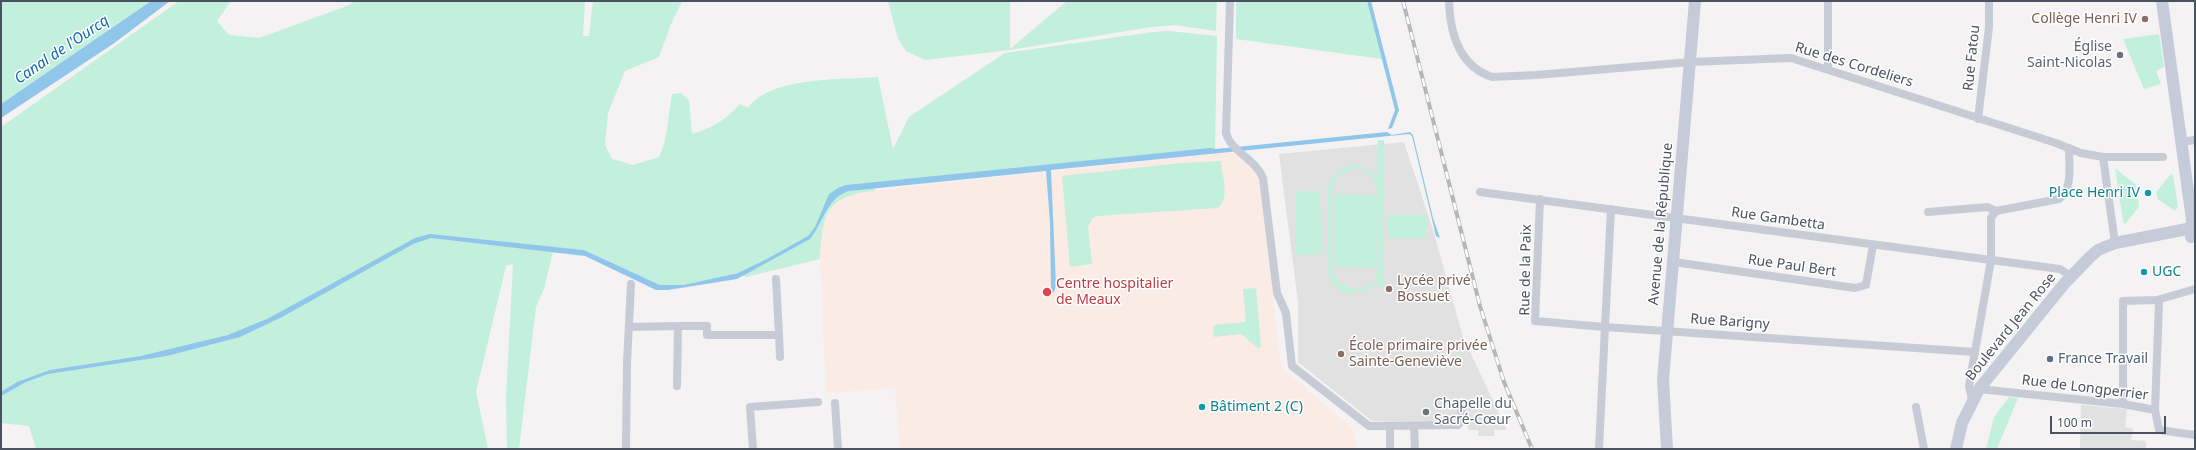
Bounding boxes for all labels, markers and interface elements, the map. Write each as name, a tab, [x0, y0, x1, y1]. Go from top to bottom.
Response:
place label: Collège Henri IV	[2031, 11, 2137, 27]
water label: Canal de l'Ourcq	[11, 12, 113, 88]
marker: Collège Henri IV	[2140, 14, 2150, 24]
street label: Rue Fatou	[1960, 24, 1984, 92]
street label: Rue des Cordeliers	[1793, 39, 1915, 91]
place label: Église Saint-Nicolas	[2027, 39, 2112, 72]
marker: Église Saint-Nicolas	[2115, 50, 2125, 60]
street label: Avenue de la République	[1646, 142, 1676, 306]
place label: Place Henri IV	[2049, 185, 2140, 201]
marker: Place Henri IV	[2143, 188, 2153, 198]
street label: Rue Gambetta	[1730, 204, 1826, 234]
street label: Rue de la Paix	[1517, 224, 1535, 316]
street label: Rue Paul Bert	[1747, 251, 1837, 281]
place label: UGC	[2152, 264, 2181, 280]
marker: UGC	[2139, 267, 2149, 277]
street label: Boulevard Jean Rose	[1962, 270, 2060, 384]
place label: Lycée privé Bossuet	[1397, 273, 1471, 306]
place label: Centre hospitalier de Meaux	[1056, 276, 1173, 308]
marker: Lycée privé Bossuet	[1384, 284, 1394, 294]
marker: Centre hospitalier de Meaux	[1041, 286, 1053, 298]
street label: Rue Barigny	[1690, 311, 1770, 333]
place label: École primaire privée Sainte-Geneviève	[1349, 338, 1488, 370]
marker: École primaire privée Sainte-Geneviève	[1336, 349, 1346, 359]
place label: France Travail	[2058, 351, 2148, 367]
marker: France Travail	[2045, 354, 2055, 364]
street label: Rue de Longperrier	[2021, 372, 2149, 404]
place label: Chapelle du Sacré-Cœur	[1434, 396, 1512, 428]
place label: Bâtiment 2 (C)	[1210, 399, 1303, 415]
marker: Bâtiment 2 (C)	[1197, 402, 1207, 412]
marker: Chapelle du Sacré-Cœur	[1421, 407, 1431, 417]
scale bar	[2052, 408, 2168, 434]
text: 100 m	[2057, 414, 2092, 431]

